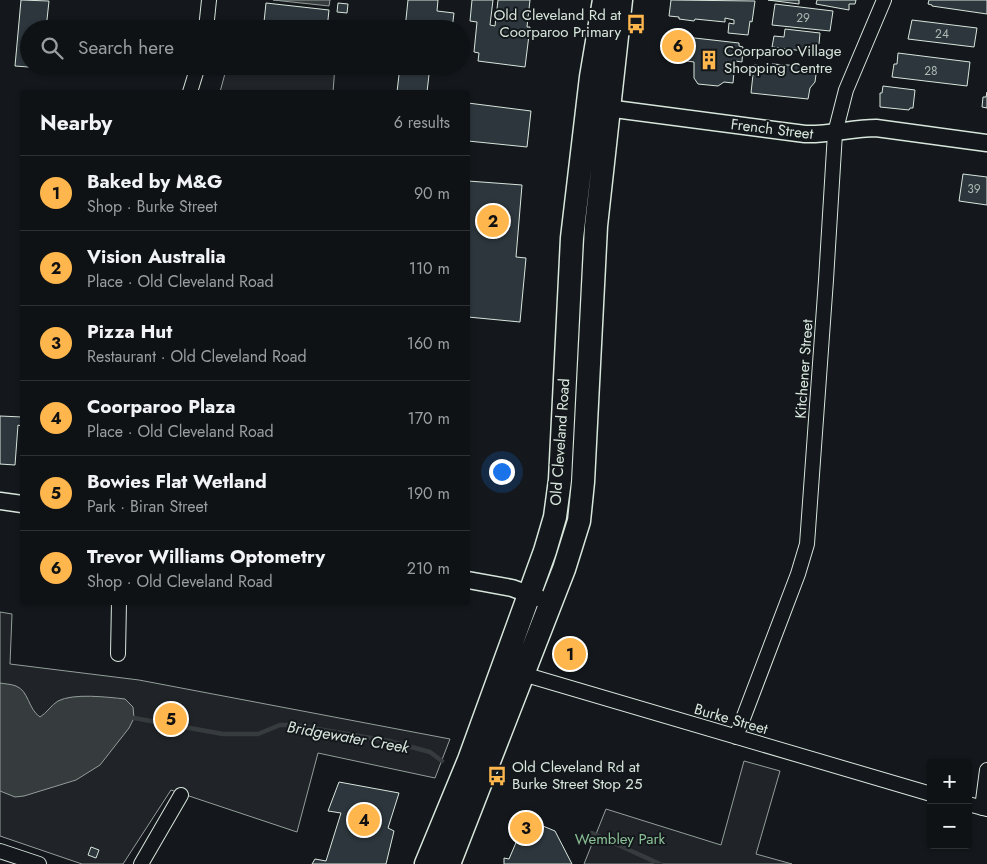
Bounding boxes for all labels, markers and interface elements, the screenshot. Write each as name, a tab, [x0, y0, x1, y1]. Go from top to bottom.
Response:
place label: Old Cleveland Rd at Coorparoo Primary	[493, 4, 621, 43]
house number: 29	[796, 9, 810, 27]
bus stop icon: Old Cleveland Rd at Coorparoo Primary	[625, 13, 647, 35]
search box	[20, 20, 470, 75]
house number: 24	[935, 25, 949, 43]
pin: 6	[662, 27, 694, 65]
icon: search	[38, 34, 66, 62]
text: Search here	[78, 34, 174, 61]
place label: Coorparoo Village Shopping Centre	[724, 40, 842, 79]
building icon: Coorparoo Village Shopping Centre	[698, 49, 720, 71]
house number: 28	[924, 62, 938, 80]
text: Nearby	[40, 108, 112, 138]
text: 6 results	[394, 111, 450, 134]
street label: French Street	[729, 113, 815, 145]
text: Baked by M&G	[87, 168, 223, 195]
house number: 39	[967, 180, 981, 198]
text: 1	[52, 182, 60, 205]
text: 90 m	[414, 182, 450, 205]
text: Shop · Burke Street	[87, 195, 217, 218]
pin: 2	[477, 202, 509, 240]
text: Vision Australia	[87, 243, 226, 270]
text: 2	[51, 257, 61, 280]
text: 110 m	[409, 257, 450, 280]
text: Place · Old Cleveland Road	[87, 270, 274, 293]
text: Pizza Hut	[87, 318, 172, 345]
street label: Kitchener Street	[790, 318, 818, 420]
text: 3	[51, 332, 61, 355]
text: 160 m	[407, 332, 450, 355]
text: Restaurant · Old Cleveland Road	[87, 345, 307, 368]
street label: Old Cleveland Road	[545, 378, 575, 506]
text: Coorparoo Plaza	[87, 393, 236, 420]
text: 4	[50, 407, 62, 430]
text: 170 m	[408, 407, 450, 430]
text: Place · Old Cleveland Road	[87, 420, 274, 443]
your location	[489, 459, 515, 485]
text: Bowies Flat Wetland	[87, 468, 267, 495]
text: 5	[51, 482, 61, 505]
text: 190 m	[407, 482, 450, 505]
text: Park · Biran Street	[87, 495, 208, 518]
text: Trevor Williams Optometry	[87, 543, 325, 570]
text: 6	[51, 557, 61, 580]
text: 210 m	[407, 557, 450, 580]
text: Shop · Old Cleveland Road	[87, 570, 273, 593]
pin: 1	[554, 635, 586, 673]
street label: Burke Street	[692, 698, 771, 740]
pin: 5	[155, 700, 187, 738]
water label: Bridgewater Creek	[285, 715, 412, 759]
place label: Old Cleveland Rd at Burke Street Stop 25	[512, 756, 642, 795]
map controls	[927, 759, 972, 849]
button: +	[927, 759, 972, 804]
bus stop icon: Old Cleveland Rd at Burke Street Stop 25	[486, 765, 508, 787]
pin: 4	[348, 801, 380, 839]
button: −	[927, 804, 972, 849]
pin: 3	[510, 809, 542, 847]
park label: Wembley Park	[575, 828, 666, 850]

